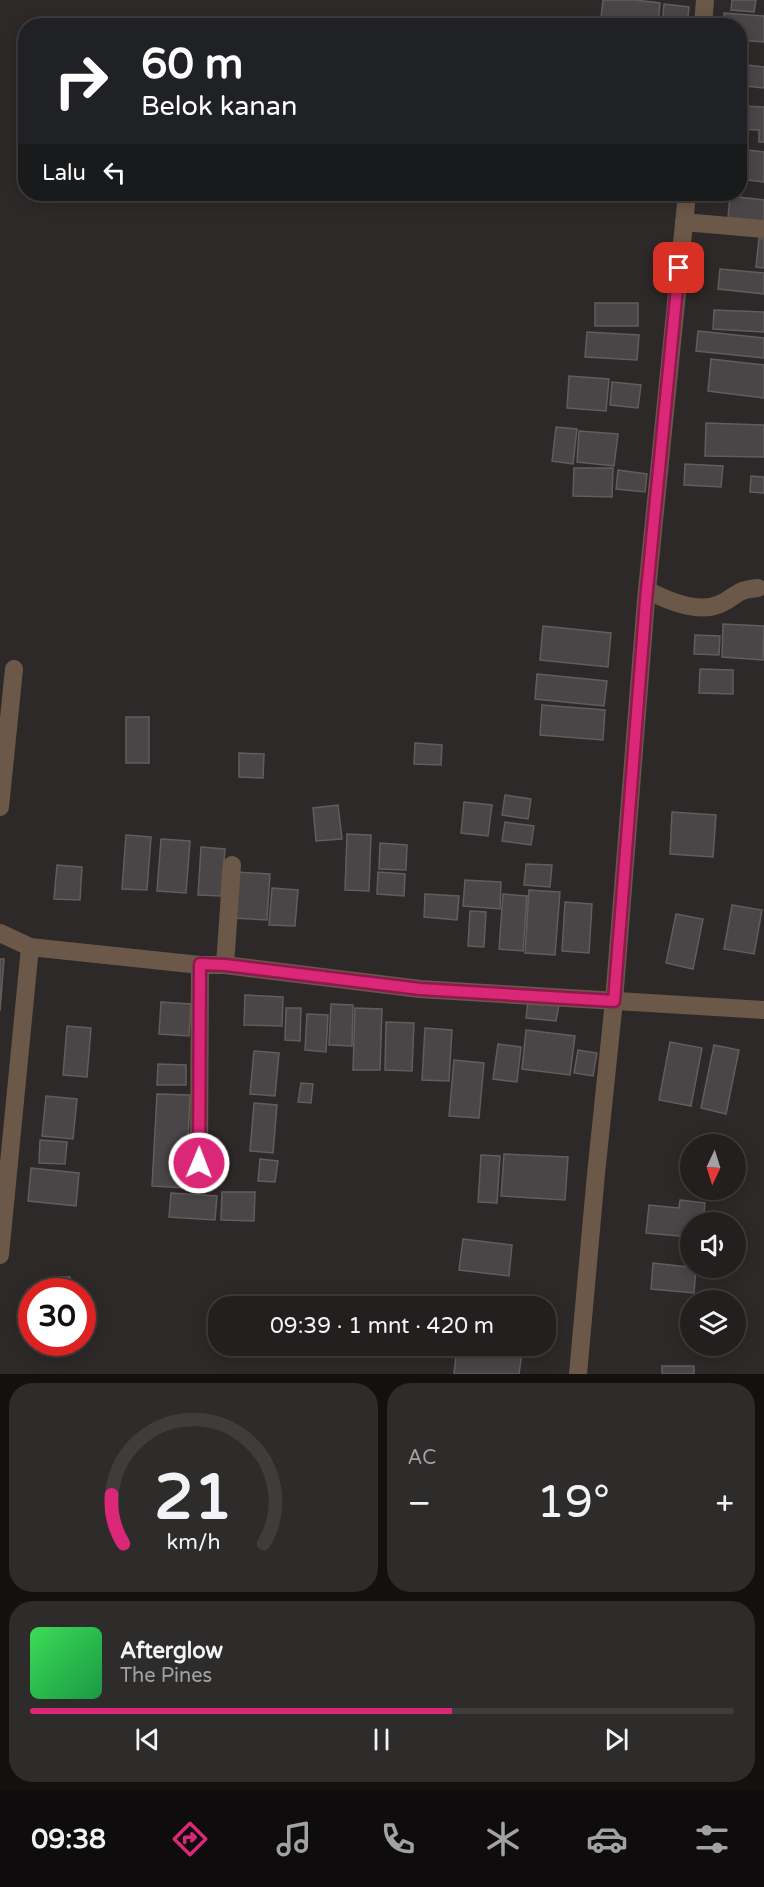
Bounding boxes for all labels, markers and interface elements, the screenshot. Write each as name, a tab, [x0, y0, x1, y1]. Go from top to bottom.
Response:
text: 60 m	[141, 39, 243, 90]
icon: right	[42, 42, 120, 120]
text: Belok kanan	[141, 90, 297, 123]
icon: left	[98, 156, 131, 189]
text: Lalu	[42, 160, 86, 186]
pin	[653, 242, 704, 293]
icon: arrive	[662, 251, 695, 284]
position arrow	[167, 1131, 231, 1195]
north arrow	[680, 1134, 746, 1200]
map controls	[680, 1134, 746, 1356]
button: sound	[680, 1212, 746, 1278]
speed limit sign: 30	[18, 1278, 96, 1356]
button: layers	[680, 1290, 746, 1356]
text: 09:39 · 1 mnt · 420 m	[270, 1313, 494, 1339]
text: AC	[408, 1446, 436, 1470]
text: 21	[154, 1461, 232, 1536]
text: 19°	[536, 1476, 610, 1530]
text: −	[408, 1484, 431, 1523]
text: +	[715, 1484, 734, 1523]
text: km/h	[166, 1530, 220, 1556]
text: Afterglow	[120, 1638, 223, 1664]
text: The Pines	[120, 1664, 212, 1688]
icon: previous	[131, 1723, 164, 1756]
icon: pause	[365, 1723, 398, 1756]
icon: next	[600, 1723, 633, 1756]
icon: directions	[169, 1818, 211, 1860]
icon: music	[273, 1818, 315, 1860]
icon: phone	[377, 1818, 419, 1860]
icon: climate	[482, 1818, 524, 1860]
icon: car	[586, 1818, 628, 1860]
icon: filters	[691, 1818, 733, 1860]
text: 09:38	[31, 1823, 106, 1856]

